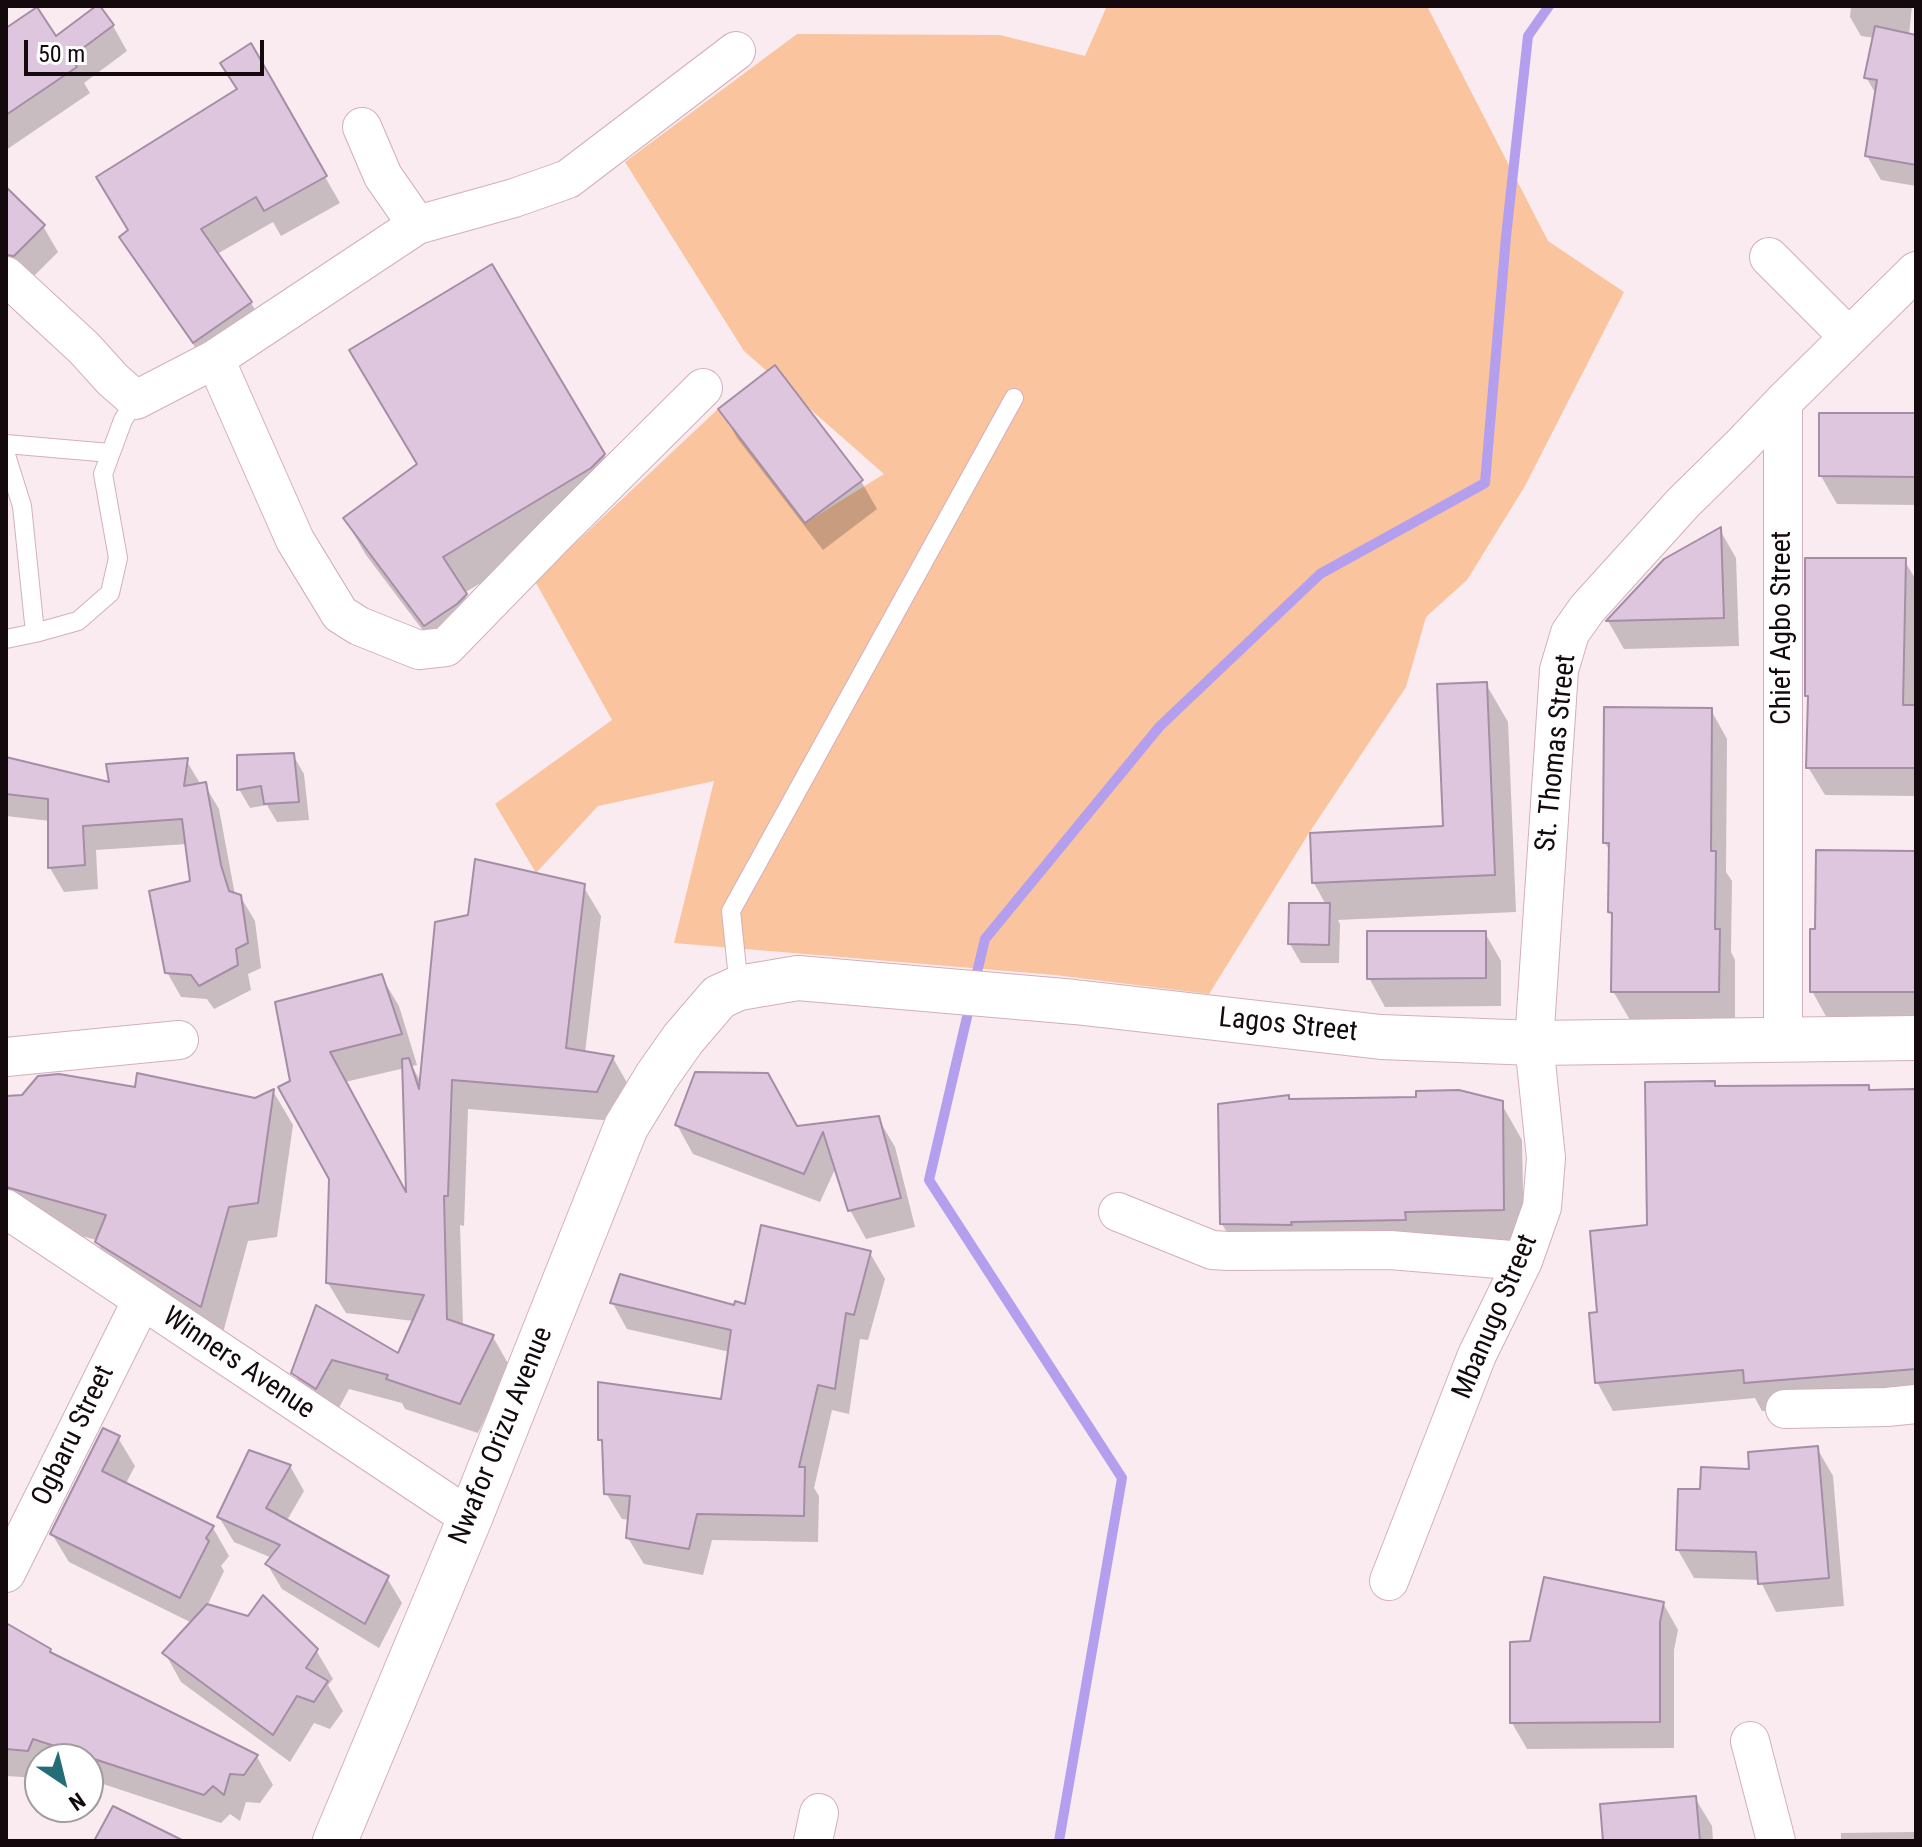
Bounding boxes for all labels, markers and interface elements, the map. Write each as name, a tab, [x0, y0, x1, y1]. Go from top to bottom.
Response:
scale bar	[28, 24, 268, 74]
text: 50 m	[38, 40, 85, 68]
street label: Chief Agbo Street	[1766, 531, 1800, 725]
street label: St. Thomas Street	[1530, 653, 1584, 853]
street label: Lagos Street	[1217, 1002, 1359, 1050]
street label: Mbanugo Street	[1446, 1230, 1546, 1404]
street label: Winners Avenue	[156, 1301, 320, 1427]
street label: Nwafor Orizu Avenue	[443, 1322, 561, 1550]
street label: Ogbaru Street	[26, 1360, 122, 1512]
north arrow	[24, 1743, 104, 1823]
text: N	[64, 1787, 90, 1816]

